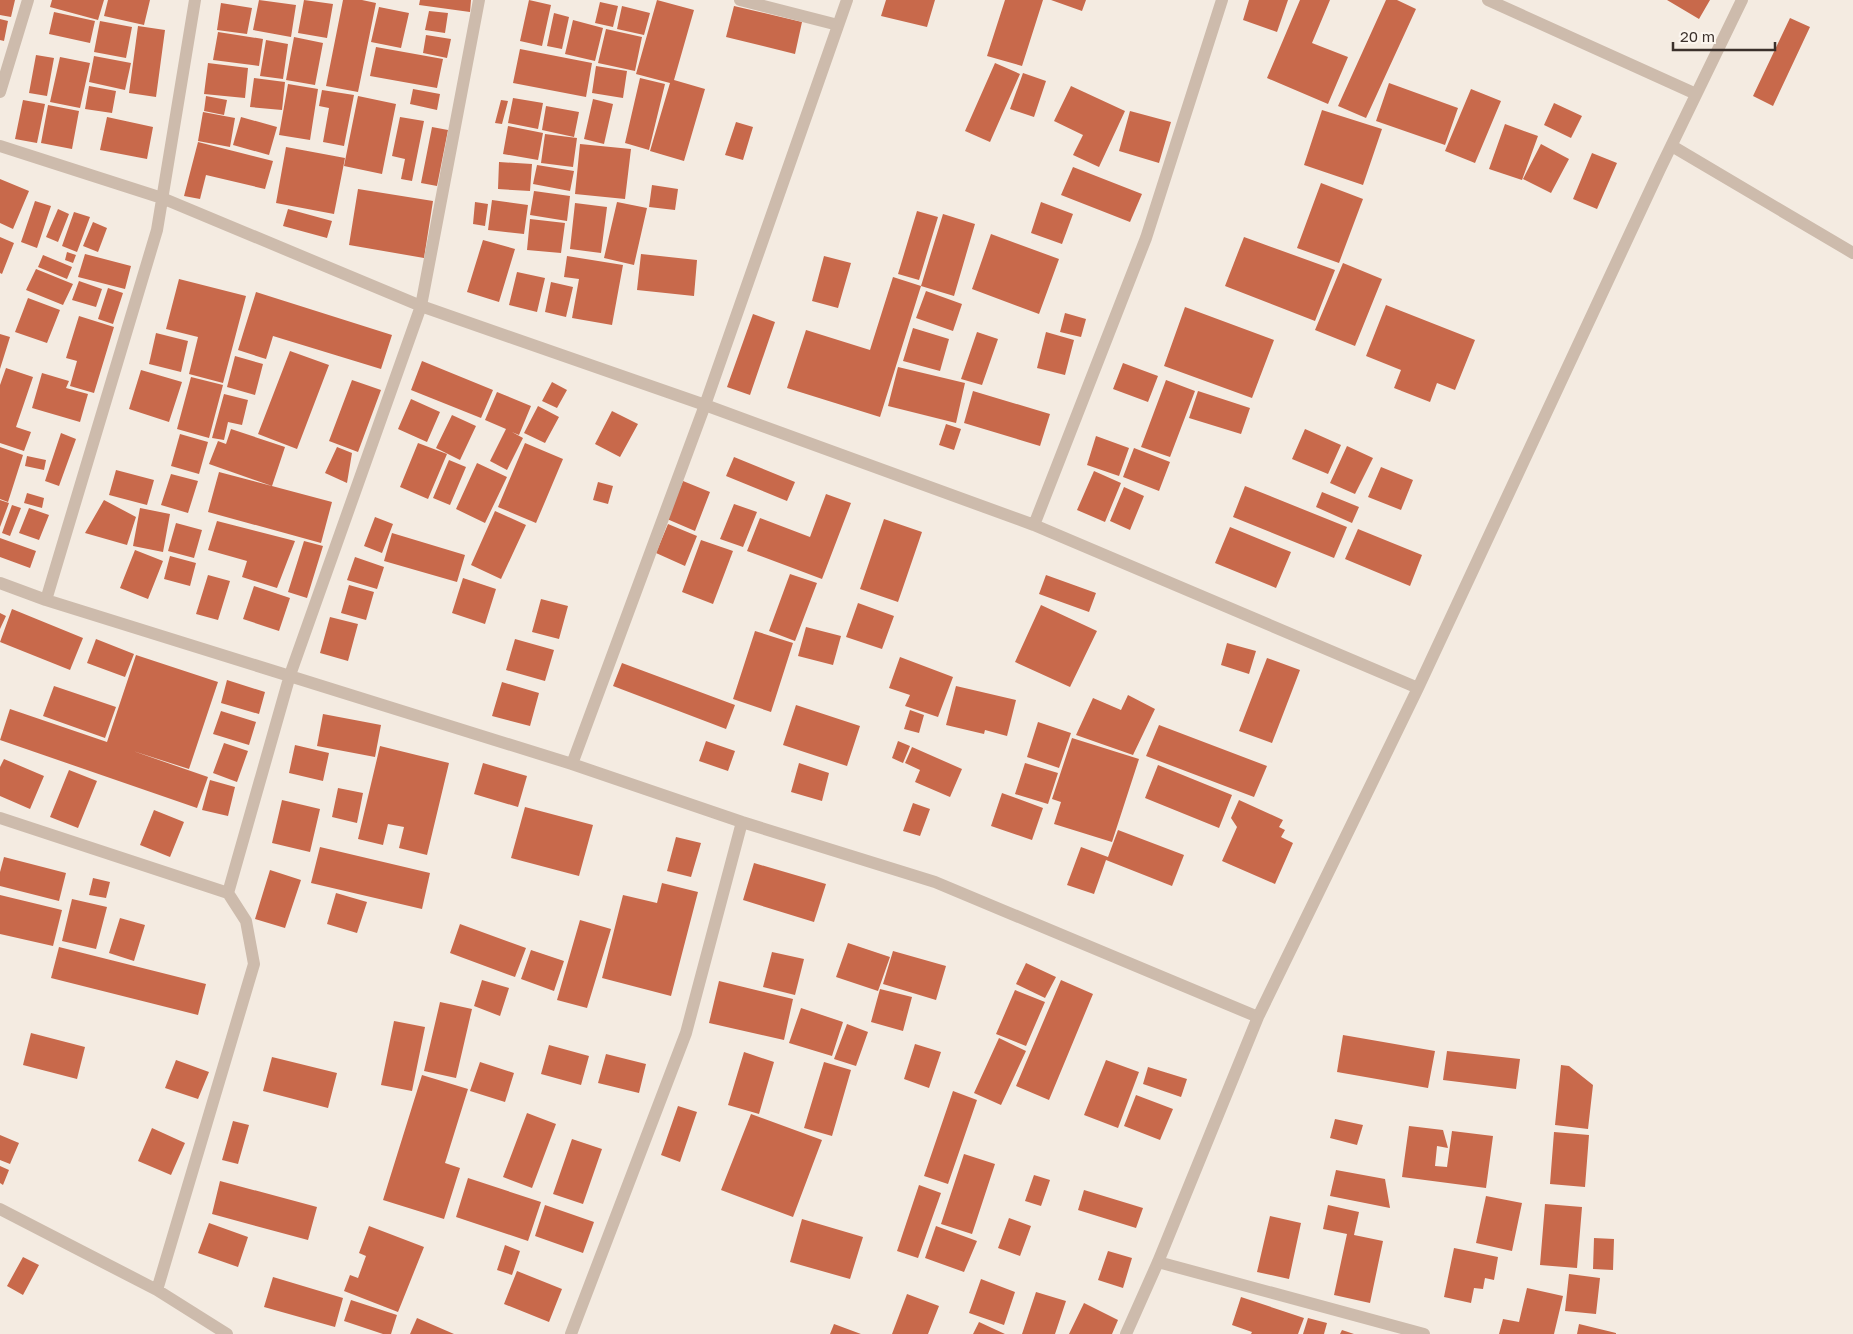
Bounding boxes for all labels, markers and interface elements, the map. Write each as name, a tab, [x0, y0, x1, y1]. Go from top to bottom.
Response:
scale bar	[1673, 20, 1776, 52]
text: 20 m	[1680, 27, 1715, 45]

